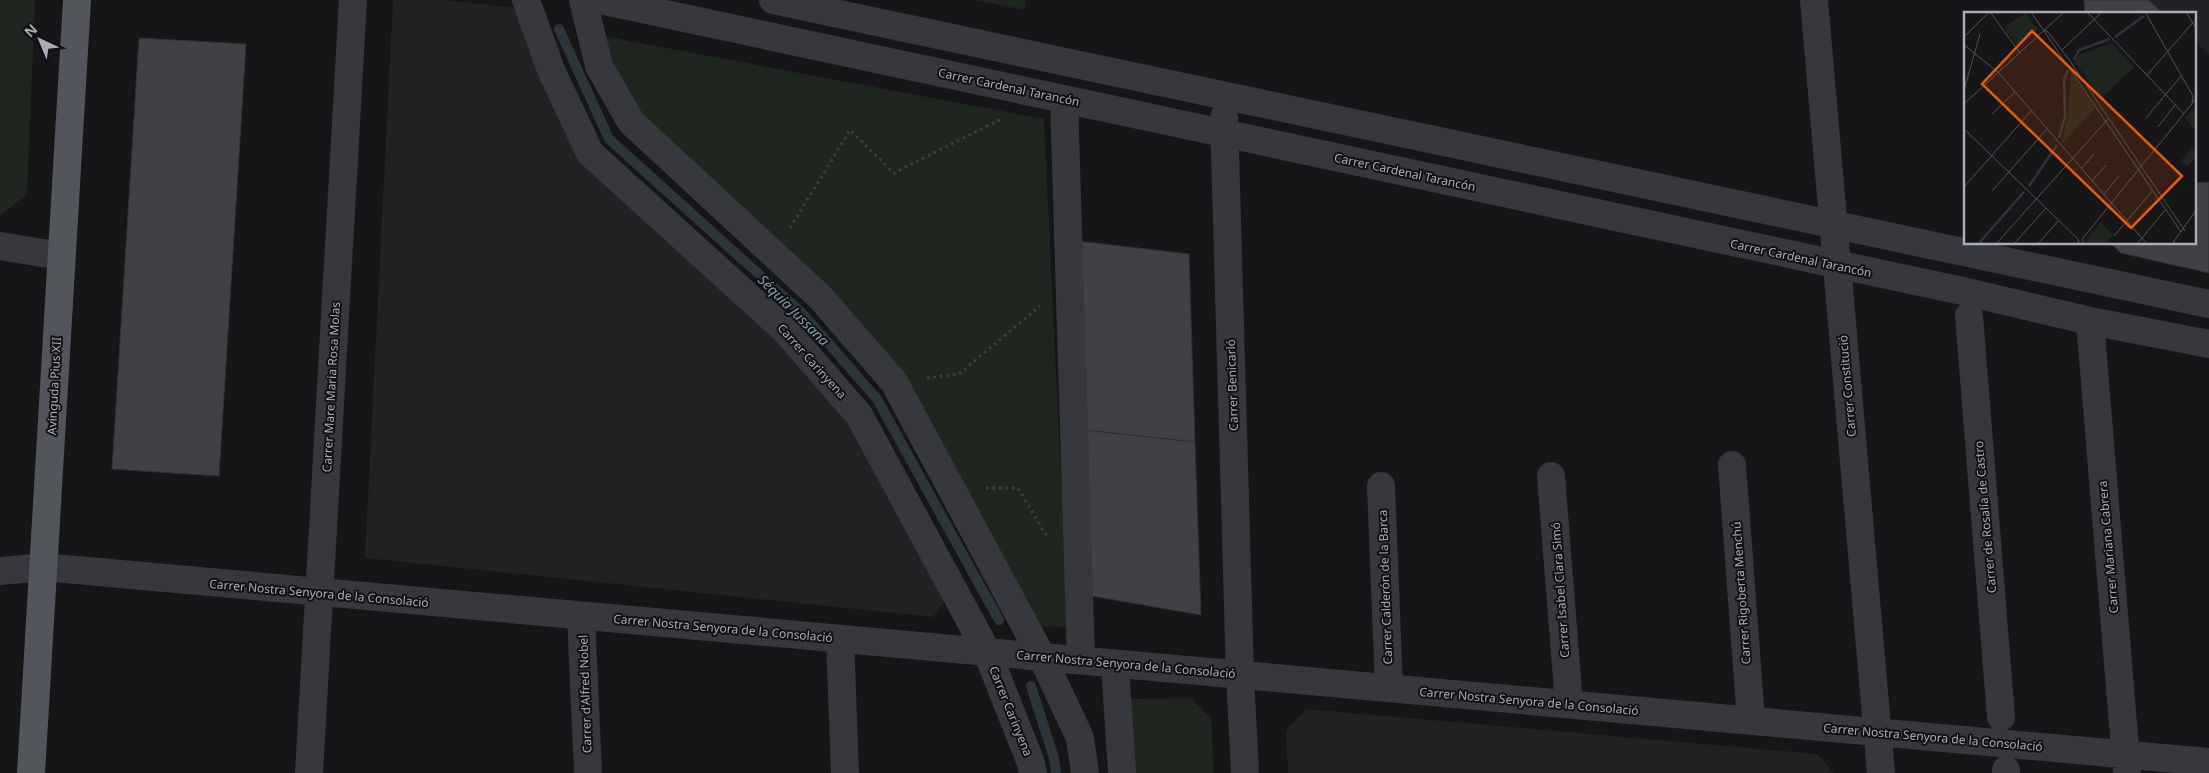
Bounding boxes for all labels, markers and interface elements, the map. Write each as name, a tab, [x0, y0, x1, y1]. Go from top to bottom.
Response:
inset map	[1964, 12, 2196, 245]
north arrow	[15, 15, 65, 65]
text: N	[20, 19, 41, 41]
street label: Carrer Cardenal Tarancón	[937, 64, 1081, 110]
street label: Carrer Cardenal Tarancón	[1333, 149, 1477, 195]
street label: Carrer Cardenal Tarancón	[1729, 235, 1873, 281]
water label: Séquia Jussana	[754, 270, 834, 350]
street label: Carrer Mare Maria Rosa Molas	[318, 301, 344, 473]
street label: Carrer Carinyena	[774, 320, 850, 402]
street label: Carrer Constitució	[1834, 334, 1860, 438]
street label: Avinguda Pius XII	[43, 337, 65, 435]
street label: Carrer Benicarló	[1222, 339, 1242, 431]
street label: Carrer de Rosalía de Castro	[1970, 440, 2000, 594]
street label: Carrer Mariana Cabrera	[2094, 480, 2122, 614]
street label: Carrer Calderón de la Barca	[1374, 509, 1396, 665]
street label: Carrer Rigoberta Menchú	[1728, 521, 1754, 665]
street label: Carrer Isabel Clara Simó	[1547, 522, 1573, 658]
street label: Carrer Nostra Senyora de la Consolació	[209, 575, 429, 611]
street label: Carrer Nostra Senyora de la Consolació	[613, 610, 833, 646]
street label: Carrer d'Alfred Nobel	[574, 634, 596, 754]
street label: Carrer Nostra Senyora de la Consolació	[1016, 646, 1236, 682]
street label: Carrer Carinyena	[985, 663, 1037, 759]
street label: Carrer Nostra Senyora de la Consolació	[1419, 683, 1639, 719]
street label: Carrer Nostra Senyora de la Consolació	[1823, 719, 2043, 755]

